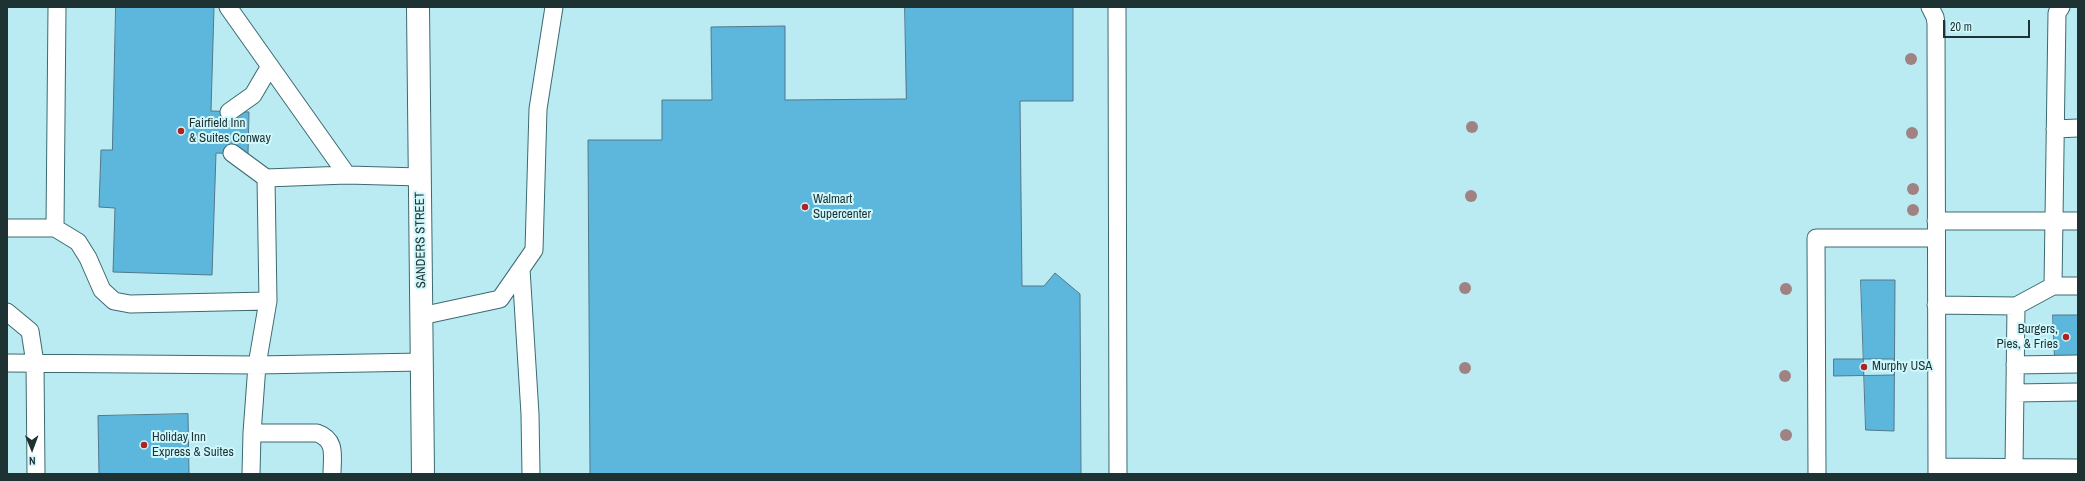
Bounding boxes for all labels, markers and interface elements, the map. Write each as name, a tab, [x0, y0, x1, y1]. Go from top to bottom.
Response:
scale bar	[1945, 12, 2032, 38]
text: 20 m	[1950, 19, 1972, 35]
place label: Fairfield Inn & Suites Conway	[189, 116, 271, 147]
marker: Fairfield Inn & Suites Conway	[176, 126, 186, 136]
street label: SANDERS STREET	[412, 192, 430, 288]
place label: Walmart Supercenter	[813, 192, 871, 223]
marker: Walmart Supercenter	[800, 202, 810, 212]
place label: Burgers, Pies, & Fries	[1996, 322, 2058, 353]
marker: Burgers, Pies, & Fries	[2061, 332, 2071, 342]
place label: Murphy USA	[1872, 359, 1932, 375]
marker: Murphy USA	[1859, 362, 1869, 372]
north arrow	[12, 429, 52, 469]
place label: Holiday Inn Express & Suites	[152, 430, 234, 461]
marker: Holiday Inn Express & Suites	[139, 440, 149, 450]
text: N	[29, 454, 36, 468]

